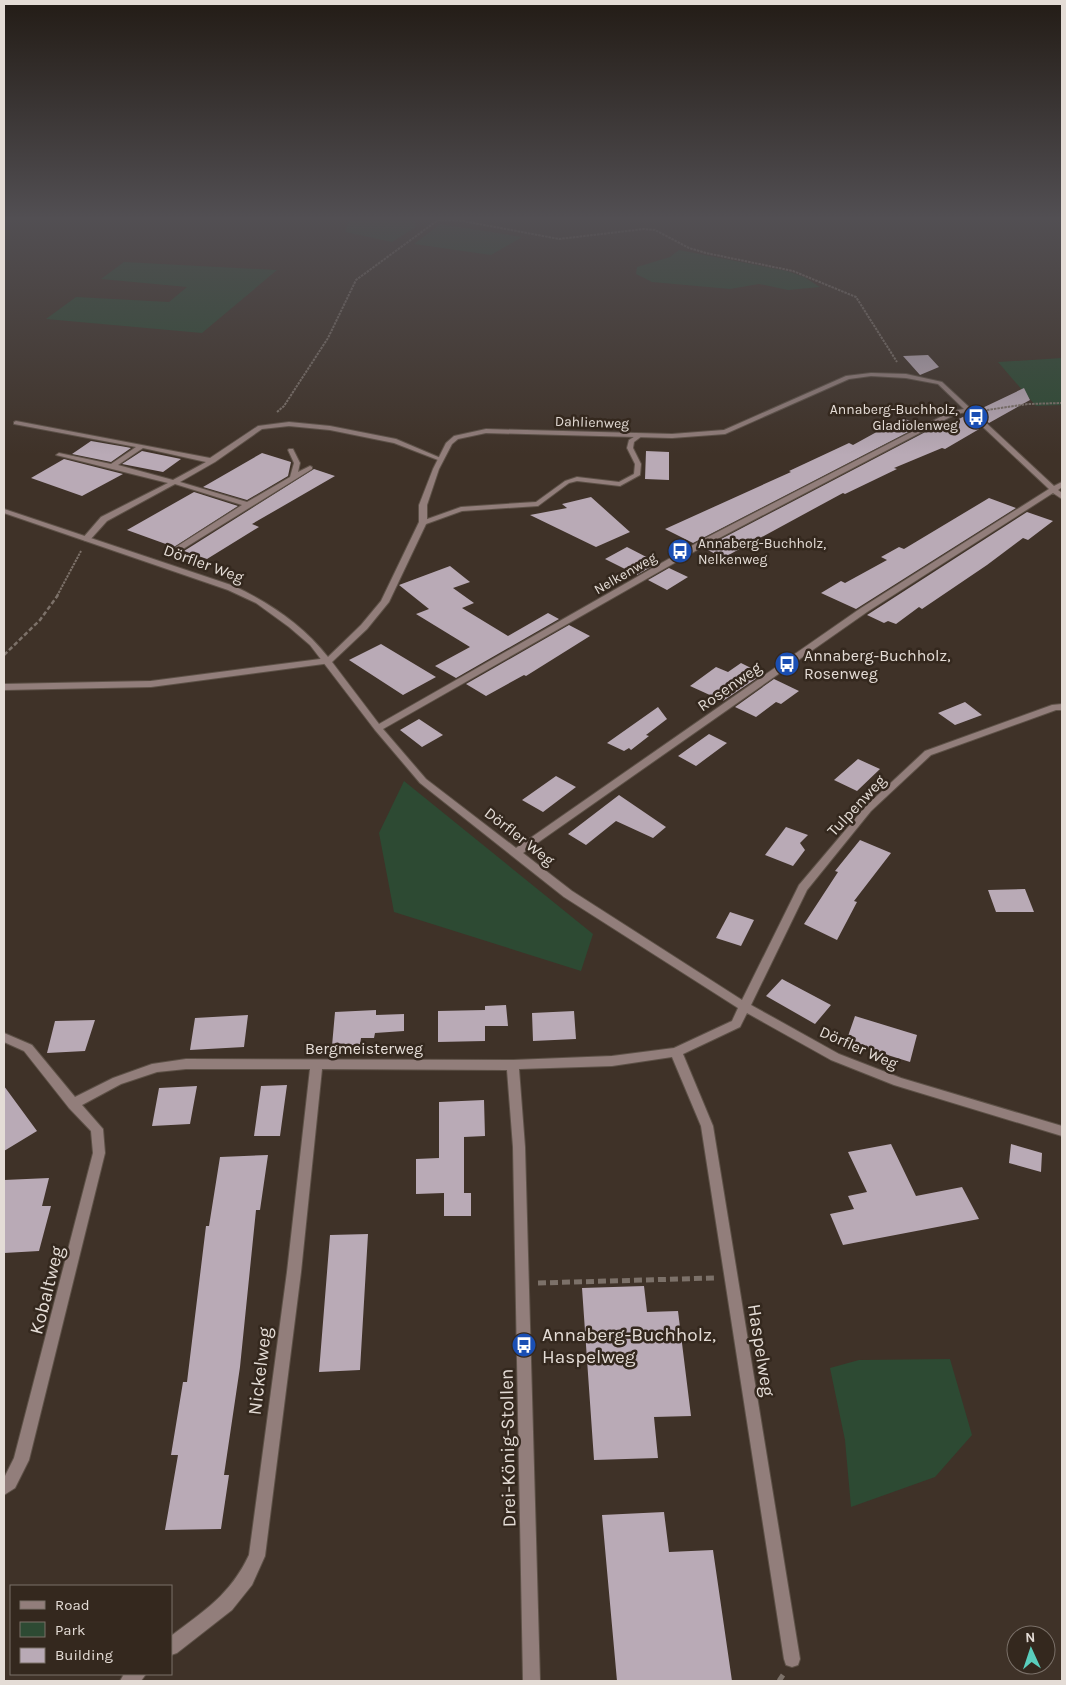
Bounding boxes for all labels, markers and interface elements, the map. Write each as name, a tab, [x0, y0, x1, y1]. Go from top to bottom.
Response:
place label: Annaberg-Buchholz, Gladiolenweg	[830, 401, 958, 434]
bus stop icon: Annaberg-Buchholz, Gladiolenweg	[963, 404, 989, 430]
street label: Dahlienweg	[555, 413, 630, 432]
place label: Annaberg-Buchholz, Nelkenweg	[698, 535, 826, 568]
bus stop icon: Annaberg-Buchholz, Nelkenweg	[667, 538, 693, 564]
street label: Dörfler Weg	[161, 540, 246, 587]
street label: Nelkenweg	[591, 549, 660, 598]
place label: Annaberg-Buchholz, Rosenweg	[804, 646, 951, 683]
bus stop icon: Annaberg-Buchholz, Rosenweg	[774, 651, 800, 677]
street label: Rosenweg	[694, 657, 765, 715]
street label: Tulpenweg	[823, 771, 890, 840]
street label: Dörfler Weg	[481, 803, 559, 870]
street label: Dörfler Weg	[817, 1022, 901, 1073]
street label: Bergmeisterweg	[305, 1039, 423, 1058]
street label: Kobaltweg	[25, 1243, 69, 1337]
street label: Haspelweg	[743, 1302, 779, 1398]
place label: Annaberg-Buchholz, Haspelweg	[542, 1324, 716, 1368]
street label: Nickelweg	[244, 1326, 276, 1416]
bus stop icon: Annaberg-Buchholz, Haspelweg	[511, 1332, 537, 1358]
street label: Drei-König-Stollen	[496, 1368, 520, 1528]
legend	[10, 1585, 172, 1675]
text: Road	[55, 1596, 90, 1614]
text: Park	[55, 1621, 85, 1639]
north arrow	[1006, 1625, 1056, 1675]
text: N	[1025, 1629, 1036, 1646]
text: Building	[55, 1646, 113, 1664]

